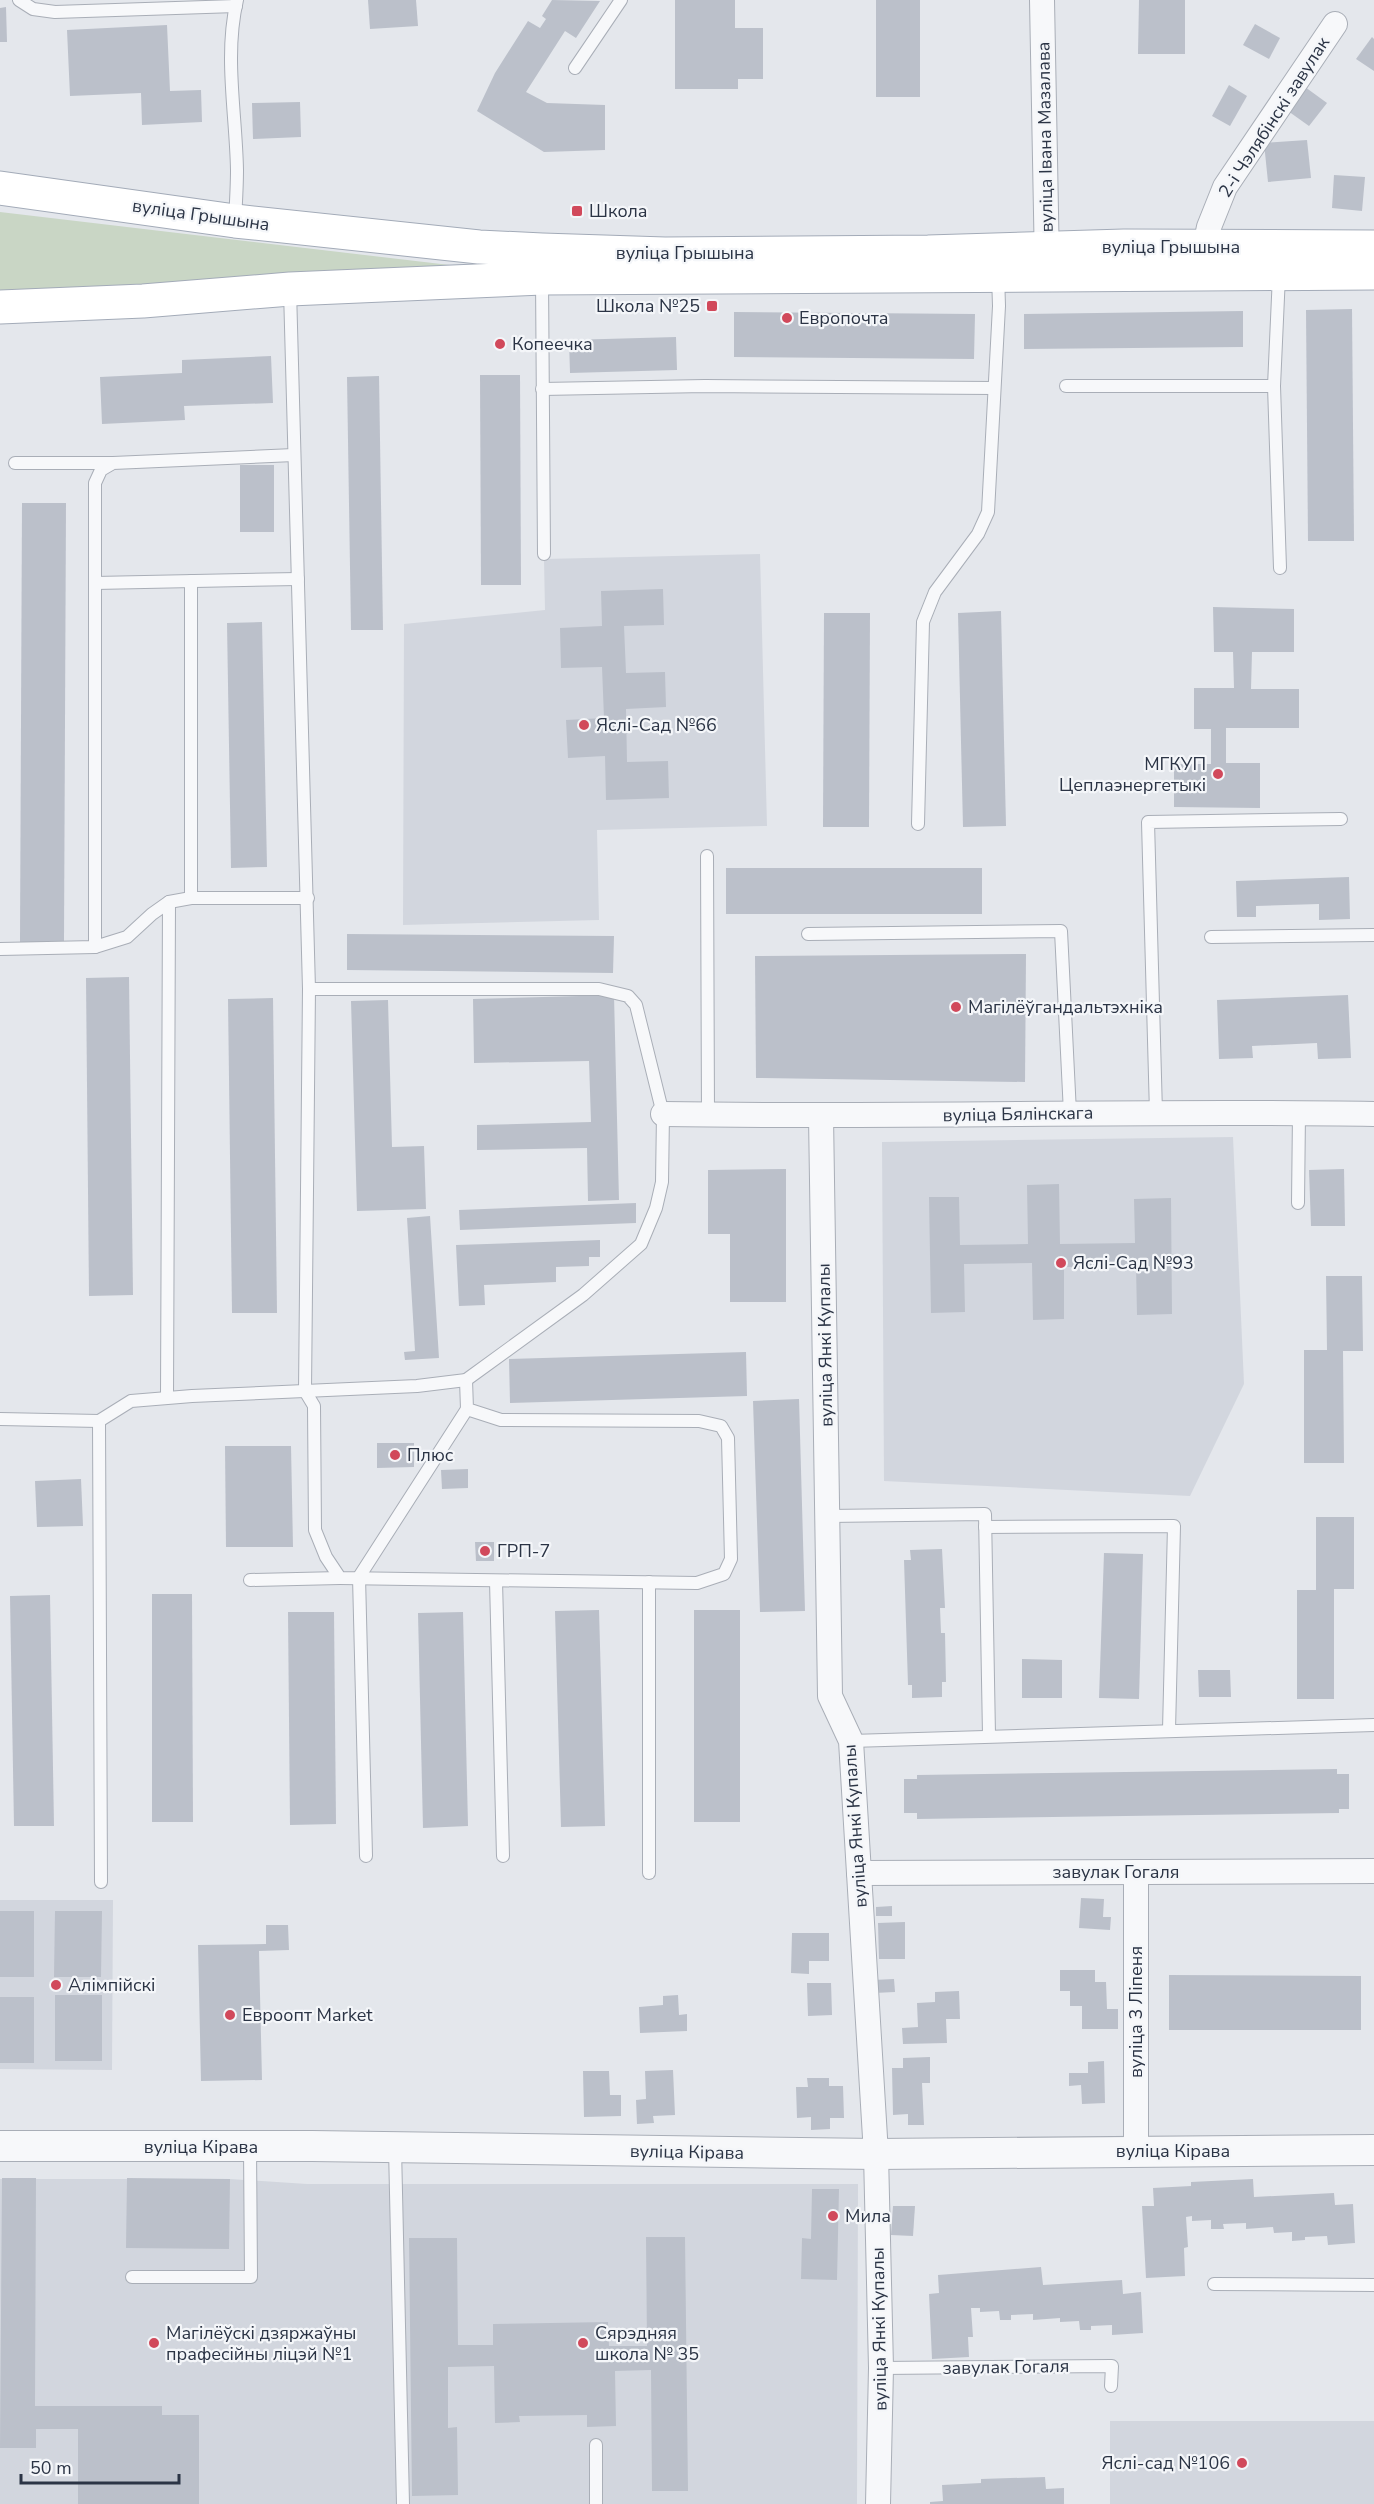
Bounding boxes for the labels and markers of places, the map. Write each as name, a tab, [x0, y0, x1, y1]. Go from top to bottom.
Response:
place label: Школа	[589, 199, 647, 223]
marker: Школа	[570, 204, 584, 218]
place label: Школа №25	[596, 294, 700, 318]
marker: Школа №25	[705, 299, 719, 313]
place label: Европочта	[799, 306, 889, 330]
marker: Европочта	[780, 311, 794, 325]
place label: Копеечка	[512, 332, 593, 356]
marker: Копеечка	[493, 337, 507, 351]
place label: Яслі-Сад №66	[596, 713, 717, 737]
marker: Яслі-Сад №66	[577, 718, 591, 732]
place label: МГКУП Цеплаэнергетыкі	[1059, 752, 1206, 797]
marker: МГКУП Цеплаэнергетыкі	[1211, 767, 1225, 781]
place label: Магілёўгандальтэхніка	[968, 995, 1163, 1019]
marker: Магілёўгандальтэхніка	[949, 1000, 963, 1014]
place label: Яслі-Сад №93	[1073, 1251, 1194, 1275]
marker: Яслі-Сад №93	[1054, 1256, 1068, 1270]
place label: Плюс	[407, 1443, 454, 1467]
marker: Плюс	[388, 1448, 402, 1462]
place label: ГРП-7	[497, 1539, 550, 1563]
marker: ГРП-7	[478, 1544, 492, 1558]
place label: Алімпійскі	[68, 1973, 155, 1997]
marker: Алімпійскі	[49, 1978, 63, 1992]
place label: Евроопт Market	[242, 2003, 373, 2027]
marker: Евроопт Market	[223, 2008, 237, 2022]
place label: Мила	[845, 2204, 891, 2228]
marker: Мила	[826, 2209, 840, 2223]
place label: Магілёўскі дзяржаўны прафесійны ліцэй №1	[166, 2321, 356, 2366]
place label: Сярэдняя школа № 35	[595, 2321, 699, 2366]
marker: Магілёўскі дзяржаўны прафесійны ліцэй №1	[147, 2336, 161, 2350]
marker: Сярэдняя школа № 35	[576, 2336, 590, 2350]
place label: Яслі-сад №106	[1102, 2451, 1230, 2475]
marker: Яслі-сад №106	[1235, 2456, 1249, 2470]

